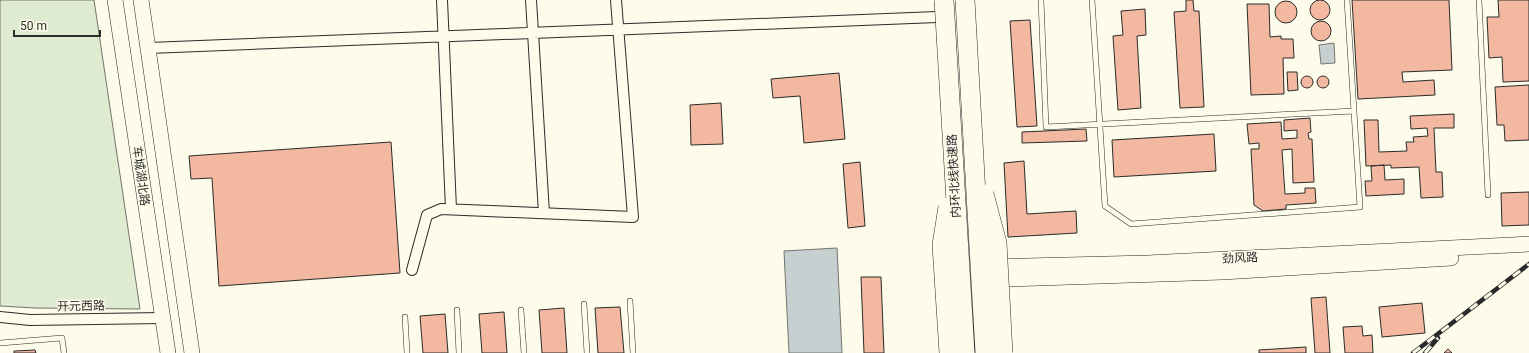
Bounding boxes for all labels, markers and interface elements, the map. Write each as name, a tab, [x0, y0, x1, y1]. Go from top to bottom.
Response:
scale bar	[14, 12, 100, 38]
text: 50 m	[20, 19, 47, 33]
street label: 内环北线快速路	[945, 134, 963, 218]
street label: 车城湖北路	[130, 145, 152, 207]
street label: 劲风路	[1222, 250, 1258, 266]
street label: 开元西路	[57, 299, 105, 313]

